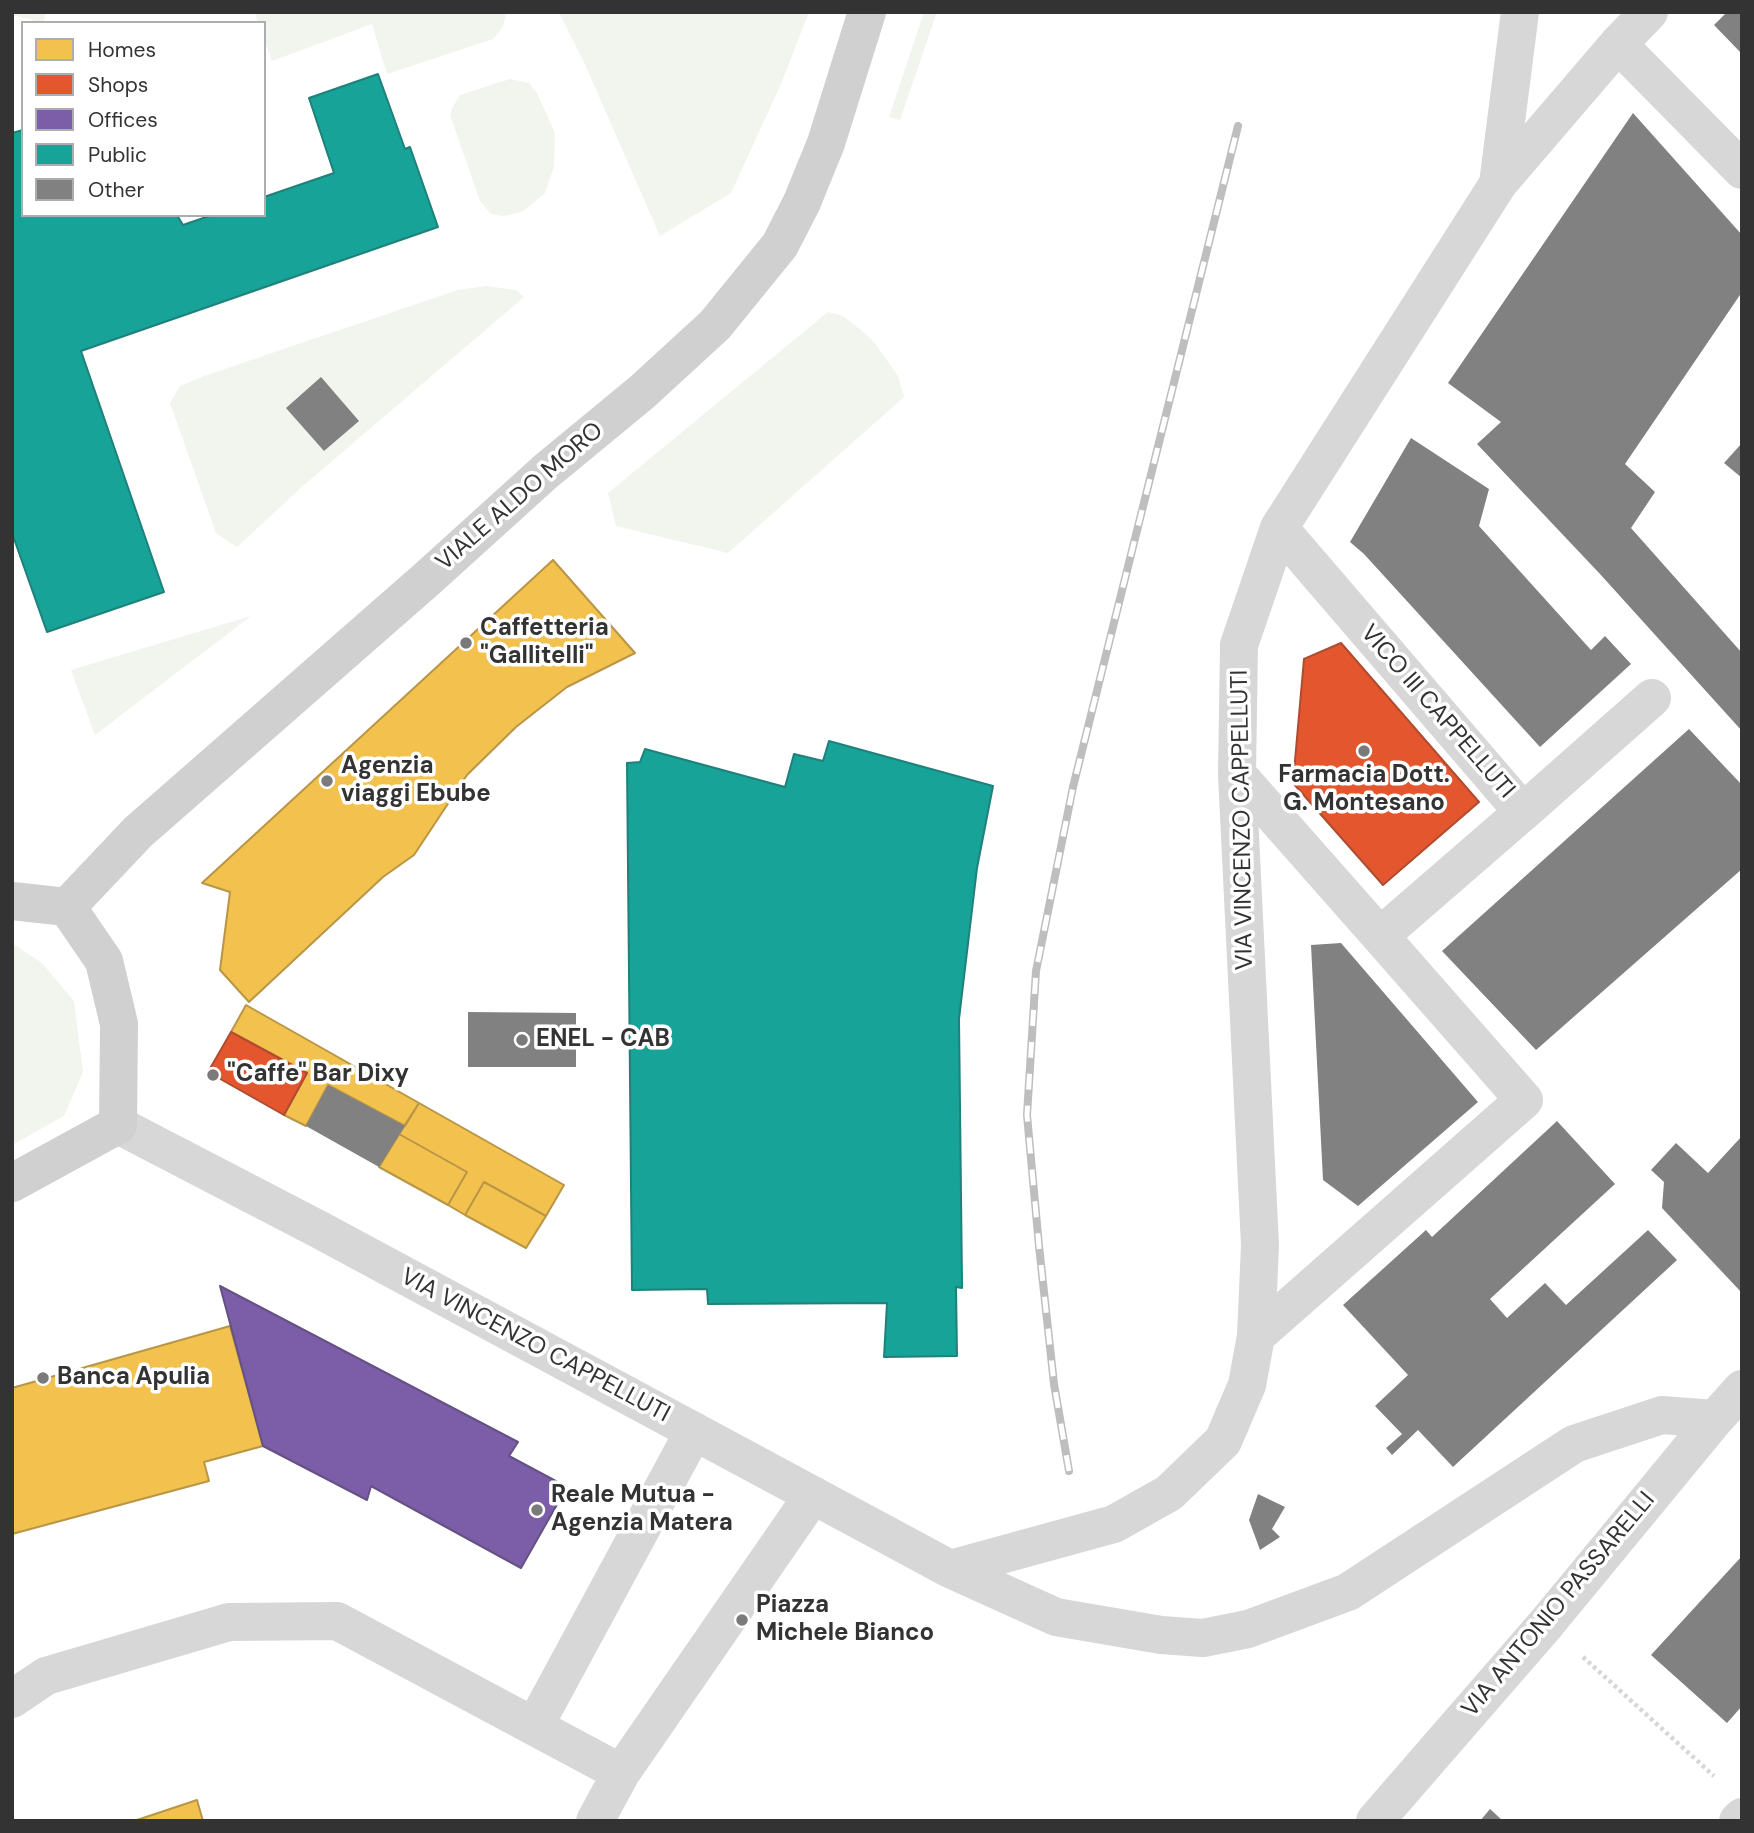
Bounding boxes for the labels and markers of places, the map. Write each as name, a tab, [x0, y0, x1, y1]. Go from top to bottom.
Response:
place label: Caffetteria "Gallitelli"	[480, 615, 609, 671]
marker: Caffetteria "Gallitelli"	[458, 635, 474, 651]
marker: Farmacia Dott. G. Montesano	[1356, 743, 1372, 759]
place label: Agenzia viaggi Ebube	[341, 753, 491, 809]
place label: Farmacia Dott. G. Montesano	[1278, 762, 1450, 818]
marker: Agenzia viaggi Ebube	[319, 773, 335, 789]
place label: ENEL - CAB	[536, 1026, 670, 1054]
marker: ENEL - CAB	[514, 1032, 530, 1048]
place label: "Caffe" Bar Dixy	[227, 1061, 409, 1089]
marker: "Caffe" Bar Dixy	[205, 1067, 221, 1083]
place label: Banca Apulia	[57, 1364, 210, 1392]
marker: Banca Apulia	[35, 1370, 51, 1386]
place label: Reale Mutua - Agenzia Matera	[551, 1482, 733, 1538]
marker: Reale Mutua - Agenzia Matera	[529, 1502, 545, 1518]
place label: Piazza Michele Bianco	[756, 1592, 934, 1648]
marker: Piazza Michele Bianco	[734, 1612, 750, 1628]

